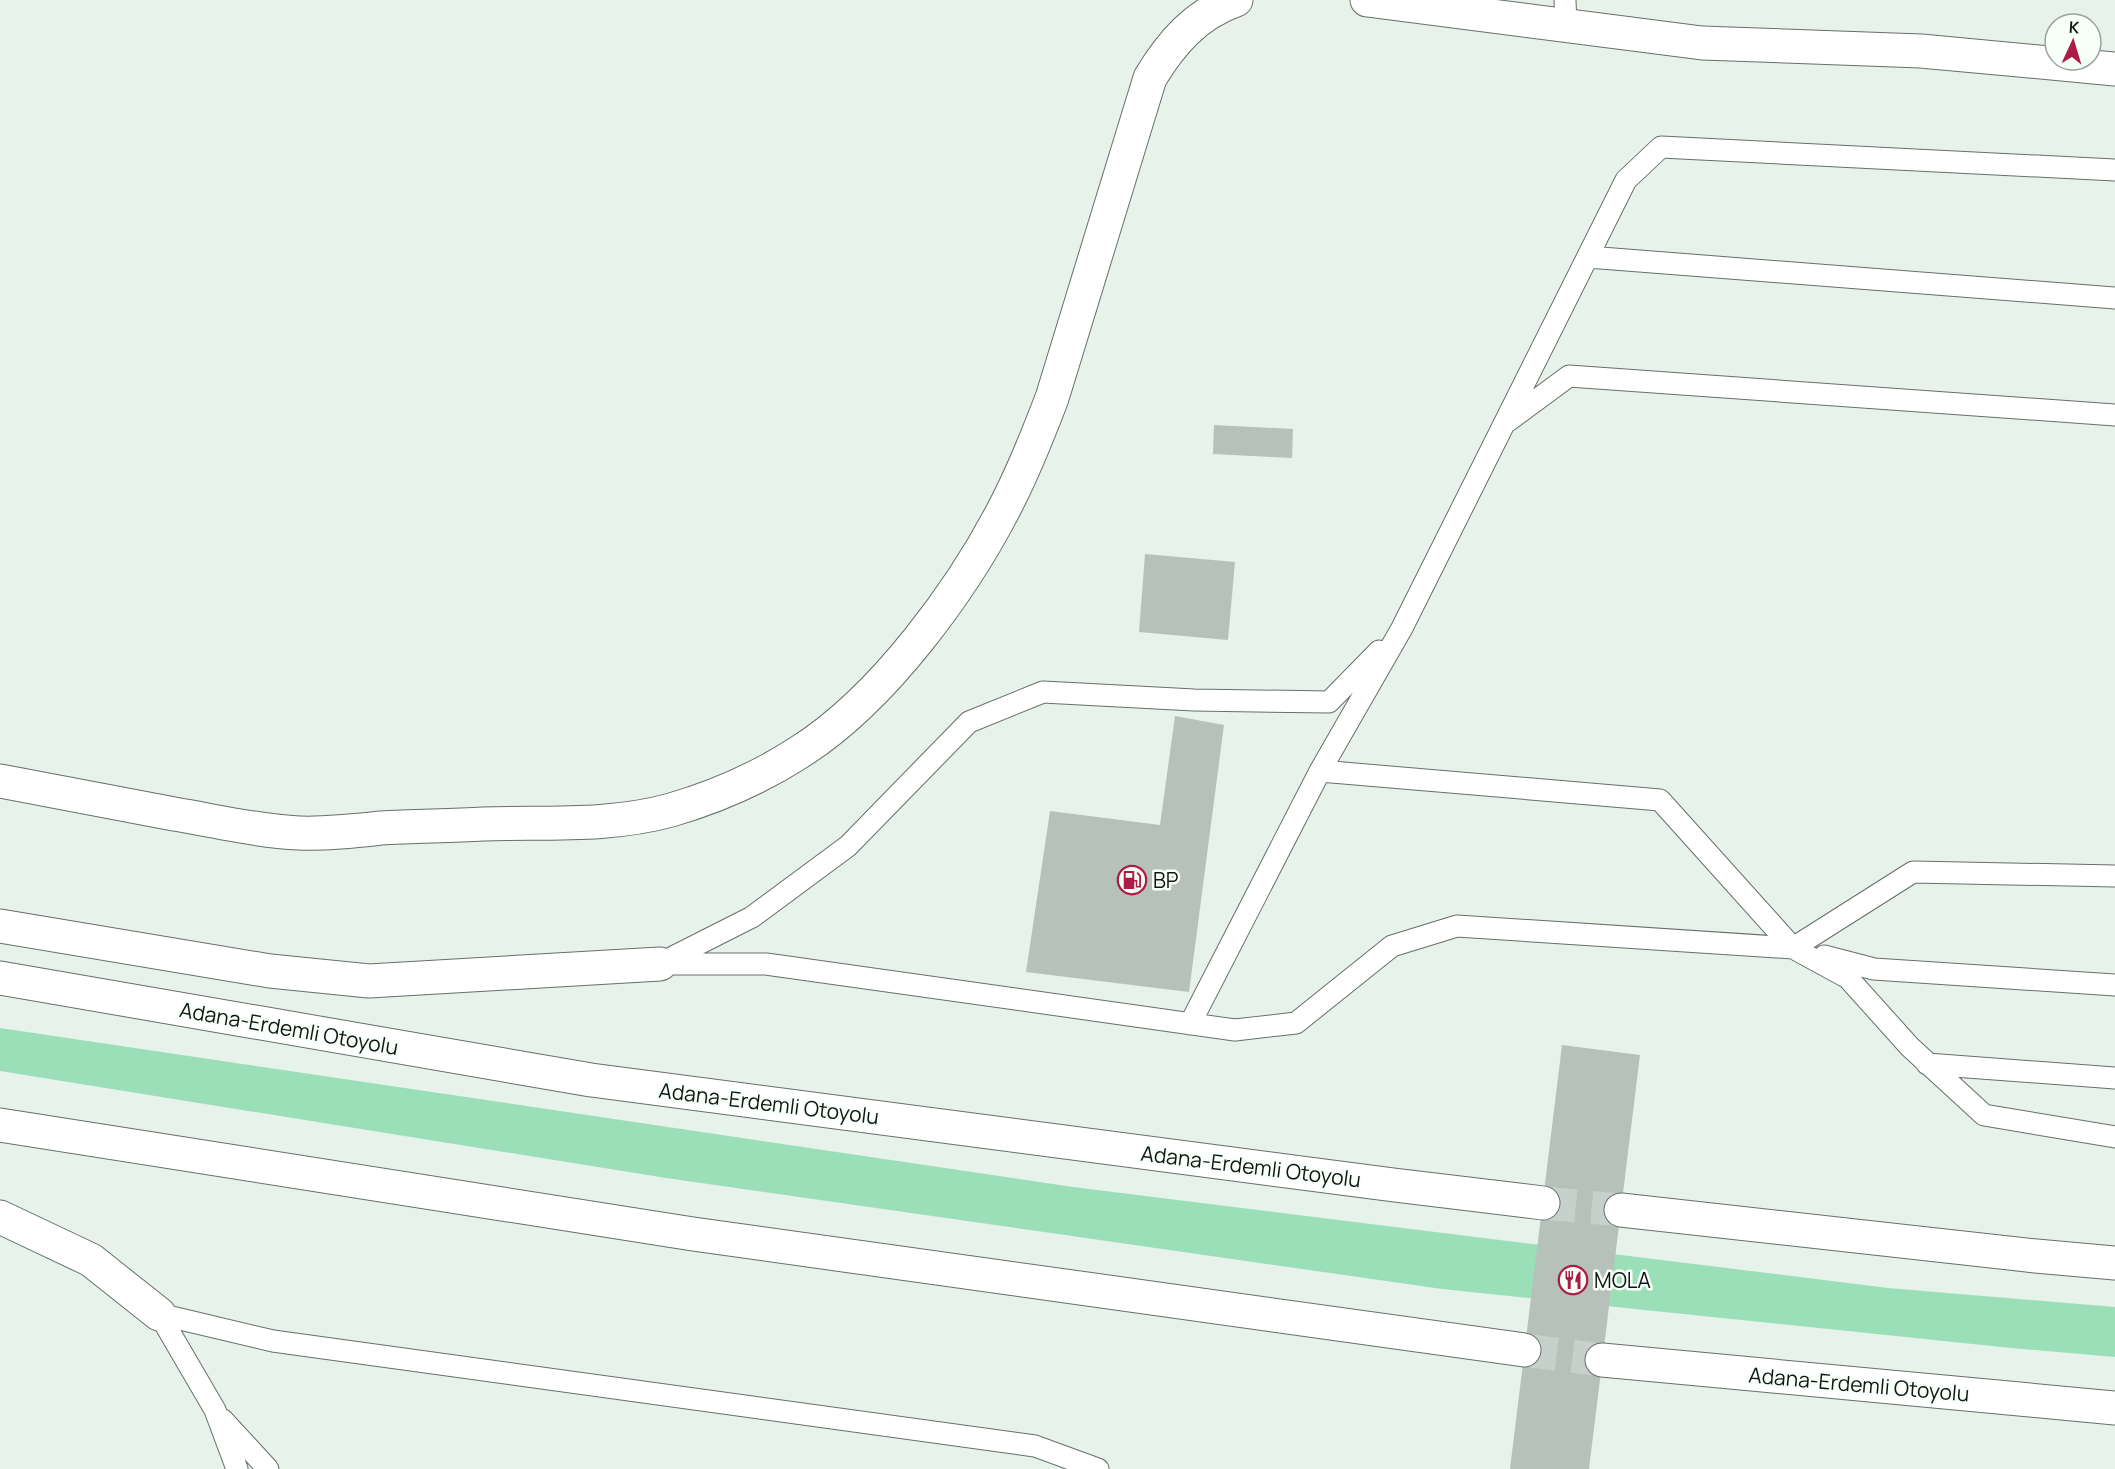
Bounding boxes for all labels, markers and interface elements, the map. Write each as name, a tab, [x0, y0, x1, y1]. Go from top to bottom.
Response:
north arrow	[2043, 12, 2103, 72]
text: K	[2068, 16, 2081, 38]
fuel station icon: BP	[1116, 864, 1148, 896]
place label: BP	[1153, 866, 1179, 894]
street label: Adana-Erdemli Otoyolu	[177, 995, 401, 1061]
street label: Adana-Erdemli Otoyolu	[657, 1076, 881, 1130]
street label: Adana-Erdemli Otoyolu	[1139, 1139, 1363, 1193]
restaurant icon: MOLA	[1557, 1264, 1589, 1296]
place label: MOLA	[1594, 1266, 1651, 1294]
street label: Adana-Erdemli Otoyolu	[1747, 1360, 1971, 1408]

